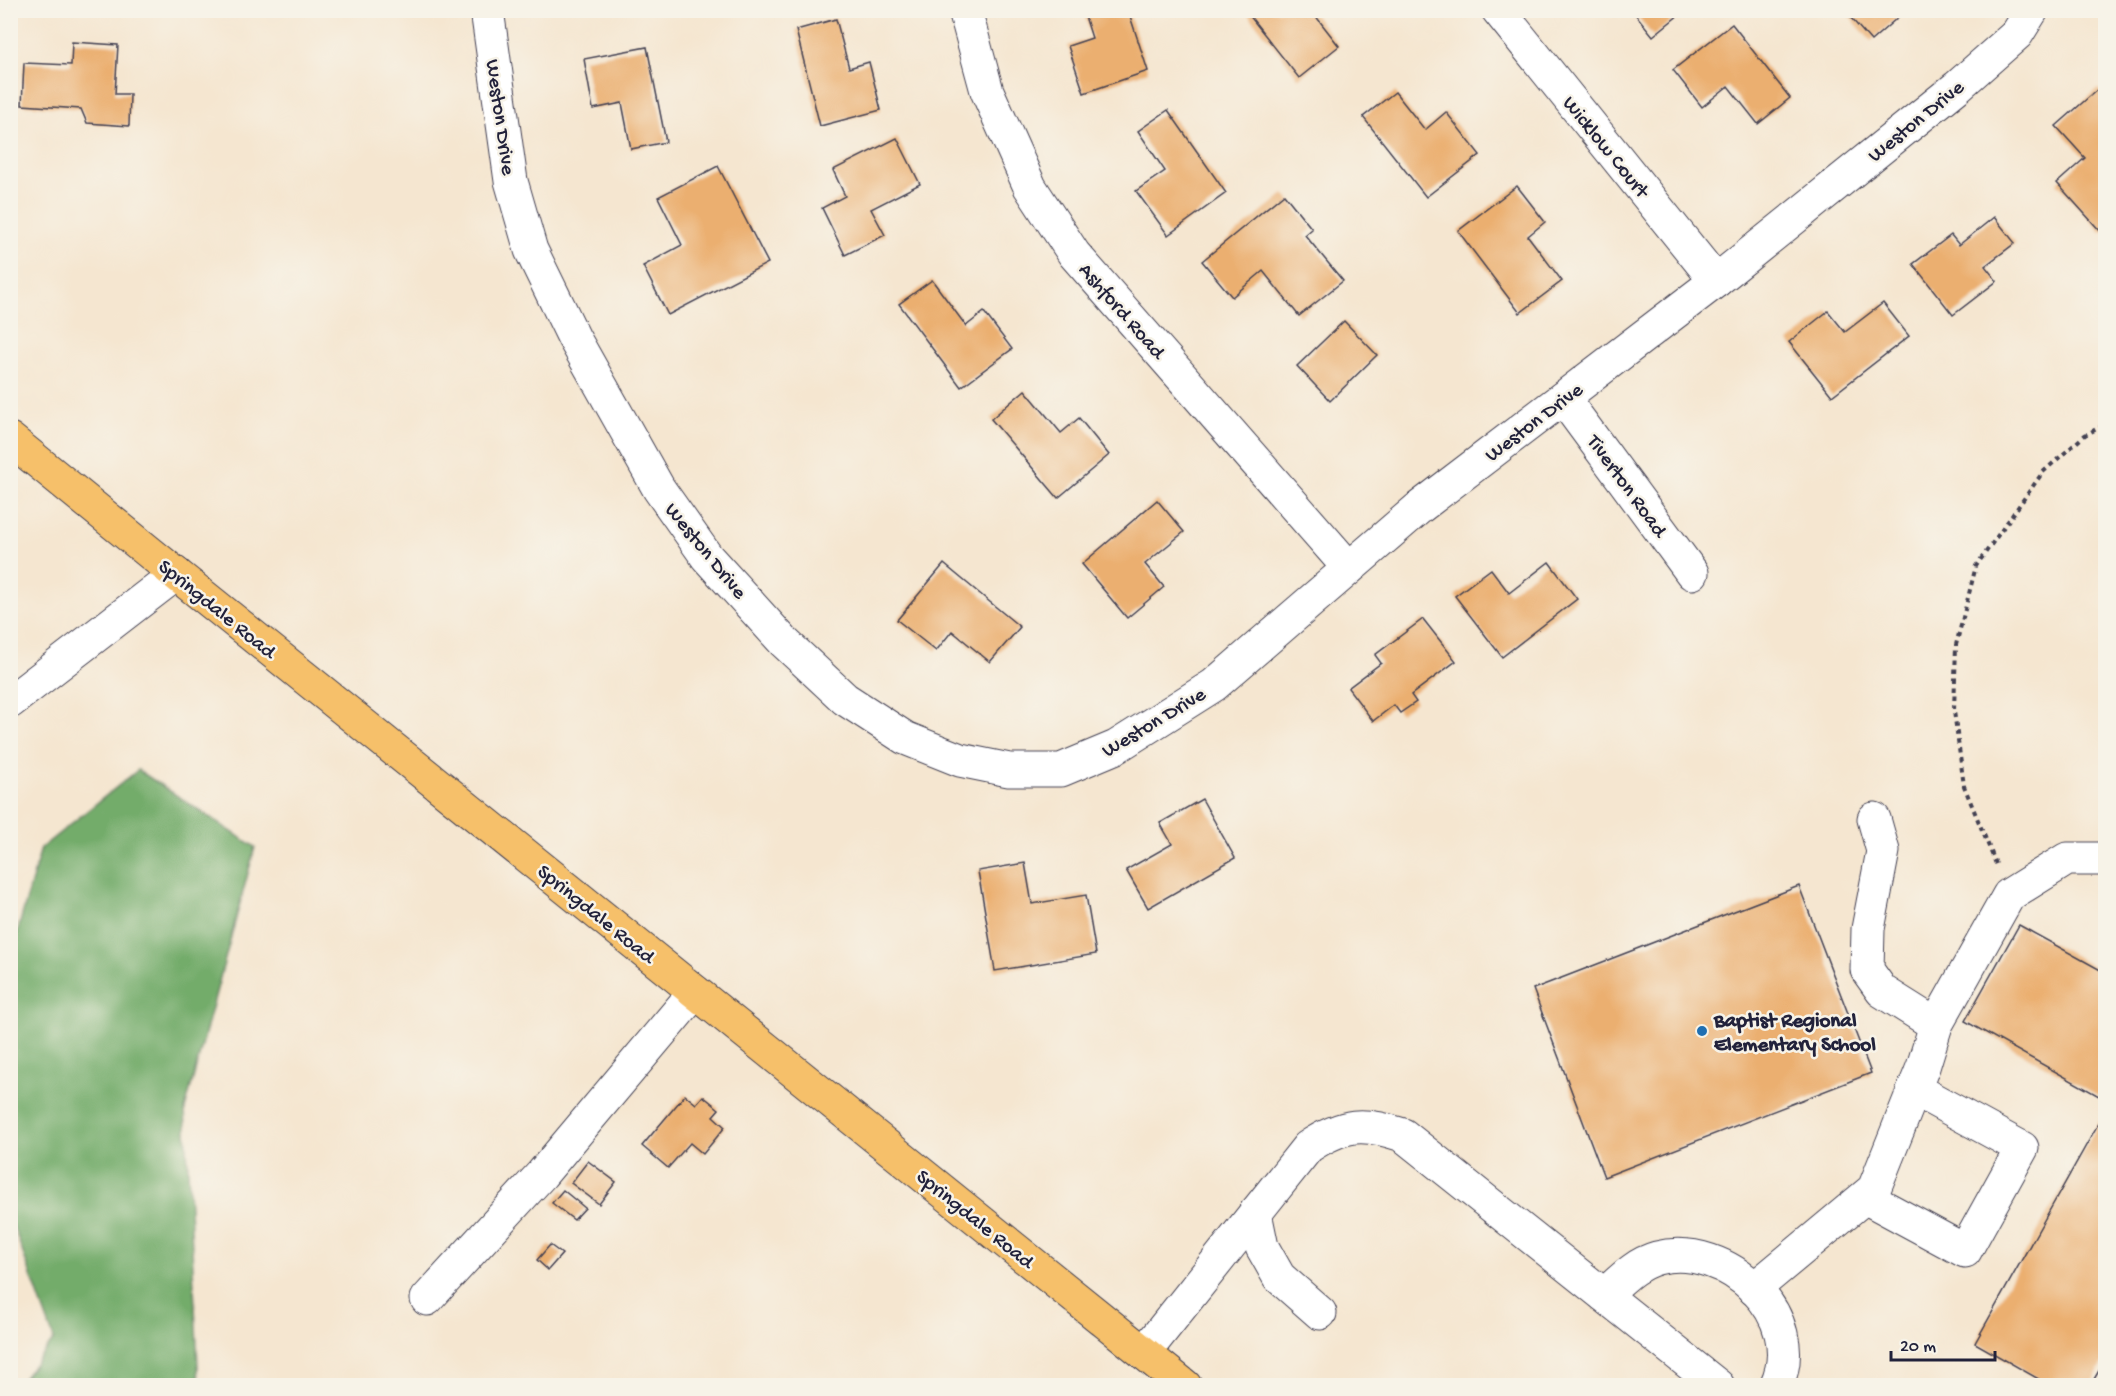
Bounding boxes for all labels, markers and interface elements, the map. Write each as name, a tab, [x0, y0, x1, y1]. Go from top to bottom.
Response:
street label: Weston Drive	[478, 58, 519, 178]
street label: Weston Drive	[1864, 76, 1971, 169]
street label: Wicklow Court	[1556, 92, 1654, 206]
street label: Ashford Road	[1072, 259, 1170, 367]
street label: Weston Drive	[1481, 378, 1590, 469]
street label: Tiverton Road	[1579, 430, 1672, 545]
street label: Weston Drive	[658, 499, 751, 606]
street label: Springdale Road	[152, 556, 281, 667]
street label: Weston Drive	[1098, 683, 1212, 765]
street label: Springdale Road	[531, 861, 660, 972]
place label: Baptist Regional Elementary School	[1713, 1010, 1876, 1059]
marker: Baptist Regional Elementary School	[1695, 1024, 1709, 1038]
street label: Springdale Road	[910, 1166, 1039, 1277]
scale bar	[1891, 1324, 1994, 1362]
text: 20 m	[1900, 1337, 1936, 1358]

